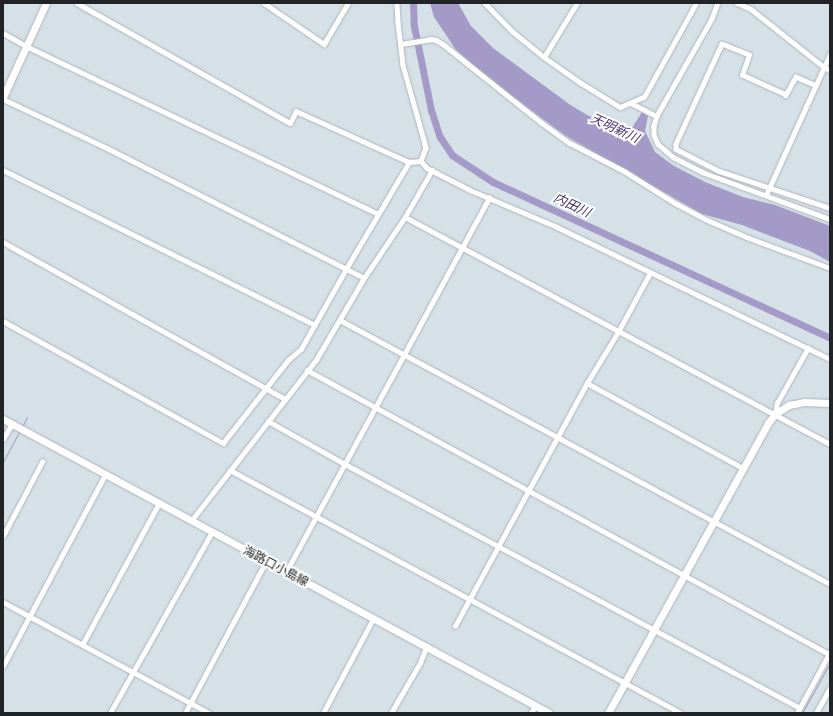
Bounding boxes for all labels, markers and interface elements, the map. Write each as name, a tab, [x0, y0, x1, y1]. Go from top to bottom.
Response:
water label: 天明新川	[588, 110, 642, 146]
water label: 内田川	[551, 190, 593, 220]
street label: 海路口小島線	[241, 543, 311, 589]

